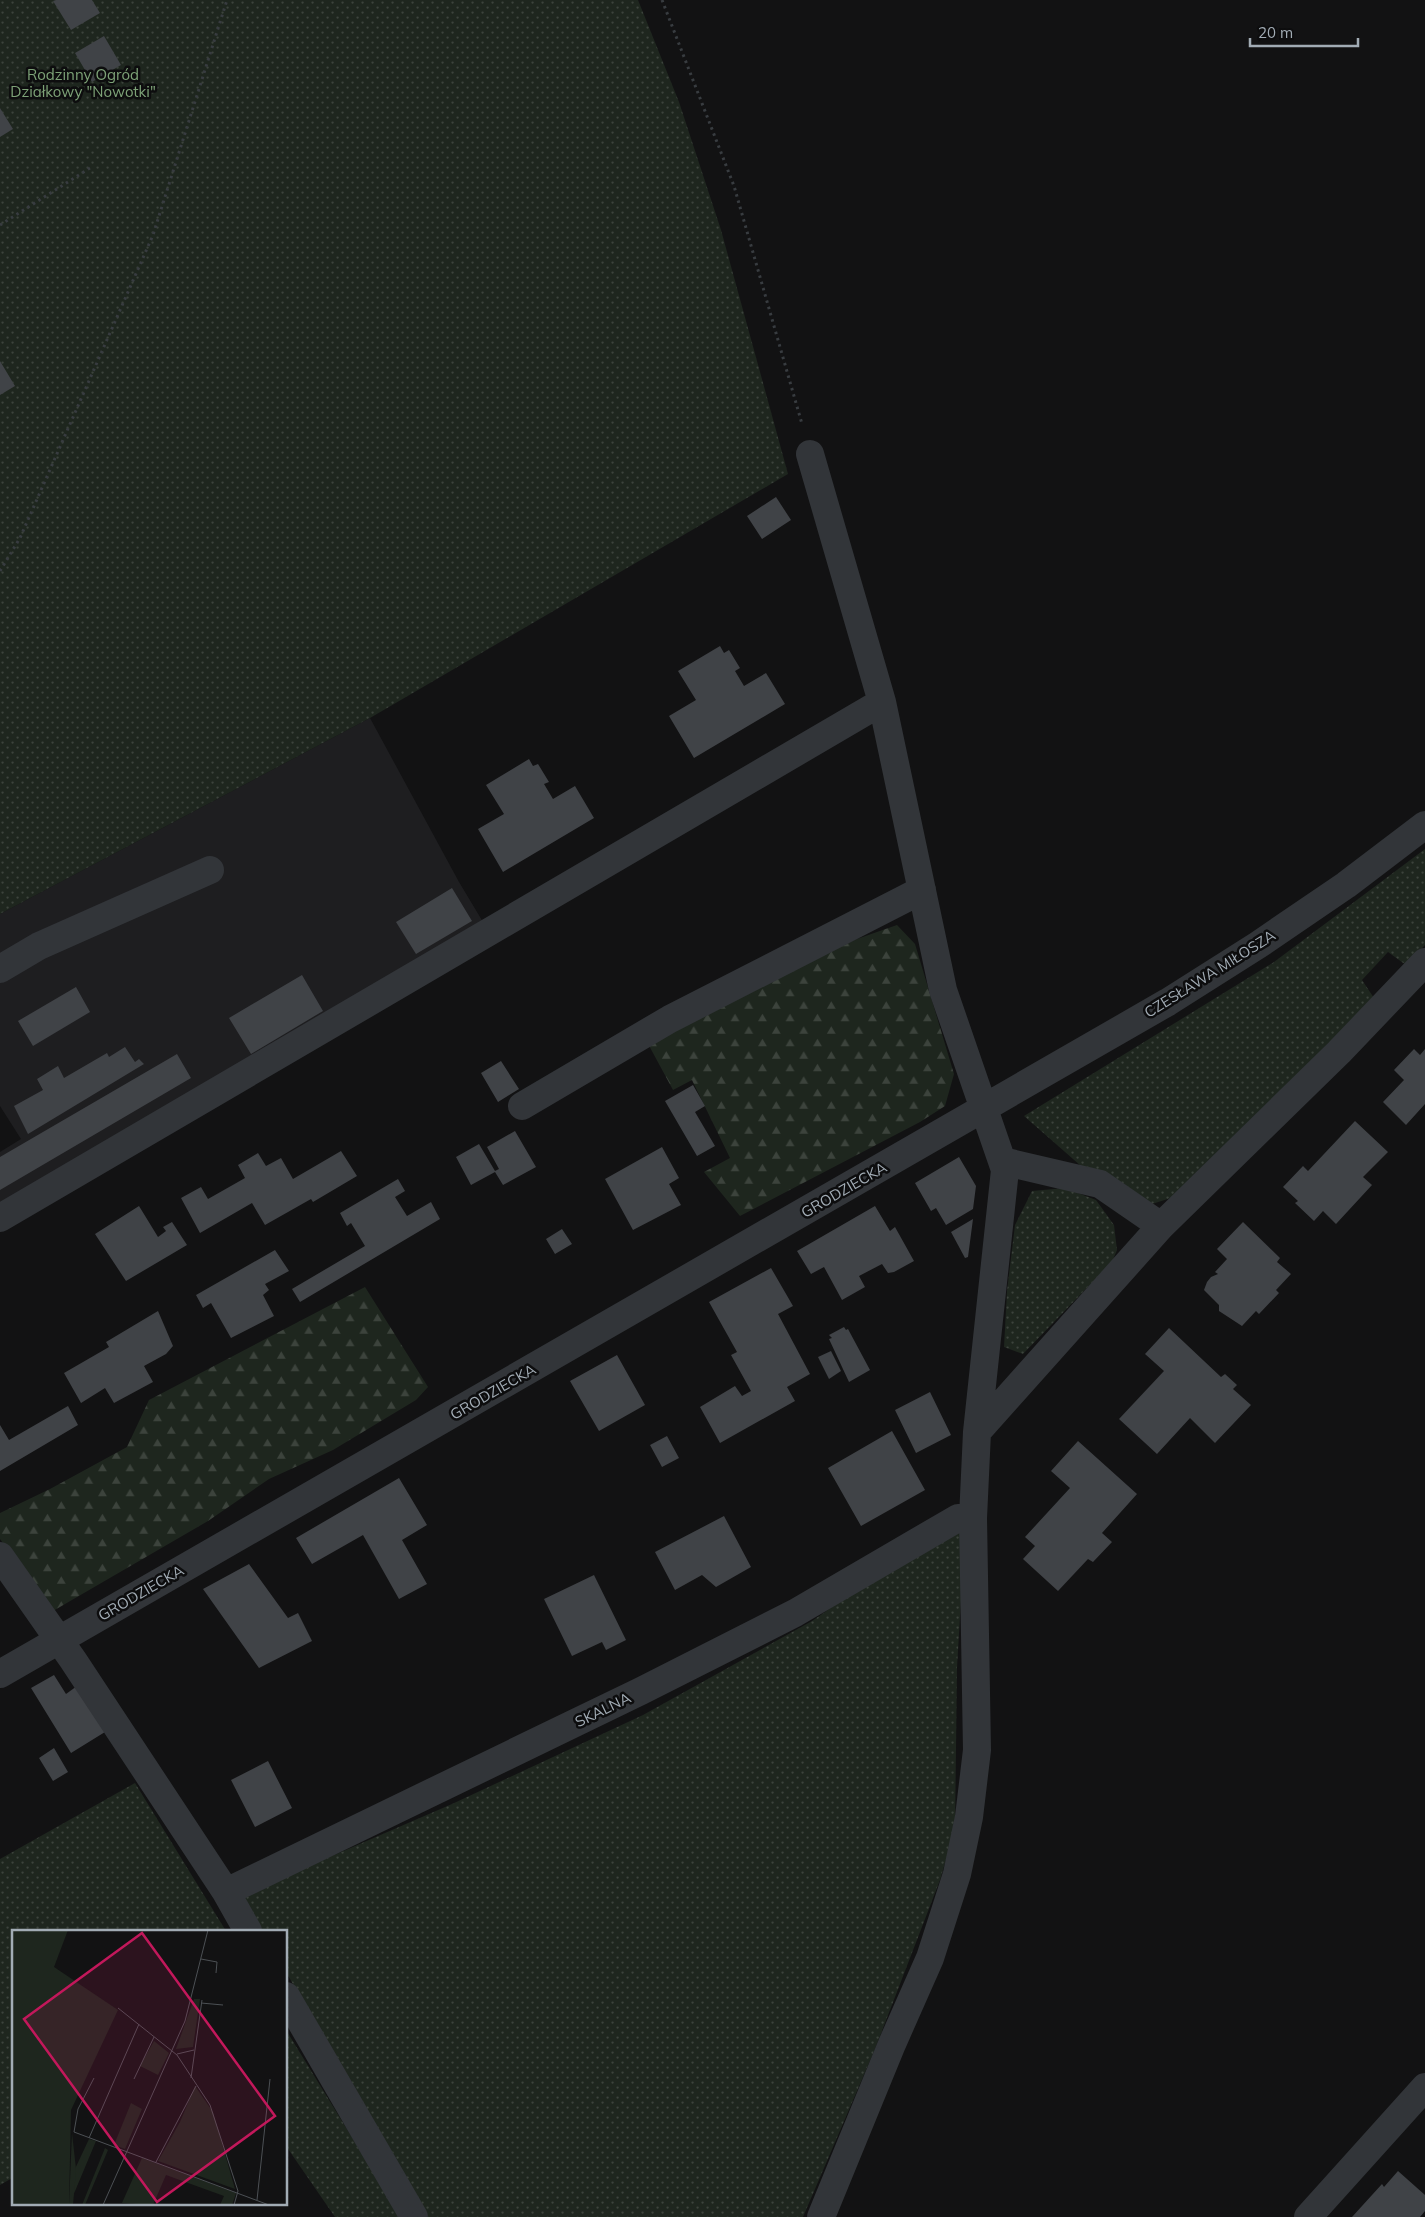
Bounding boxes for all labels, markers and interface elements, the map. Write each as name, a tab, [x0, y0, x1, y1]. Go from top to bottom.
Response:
scale bar	[1250, 15, 1358, 47]
text: 20 m	[1258, 23, 1293, 42]
park label: Rodzinny Ogród Działkowy "Nowotki"	[10, 65, 156, 101]
street label: CZESŁAWA MIŁOSZA	[1141, 926, 1279, 1022]
street label: GRODZIECKA	[798, 1157, 890, 1222]
street label: GRODZIECKA	[447, 1359, 539, 1424]
street label: GRODZIECKA	[95, 1560, 187, 1625]
street label: SKALNA	[572, 1688, 634, 1731]
inset map	[12, 1930, 288, 2204]

